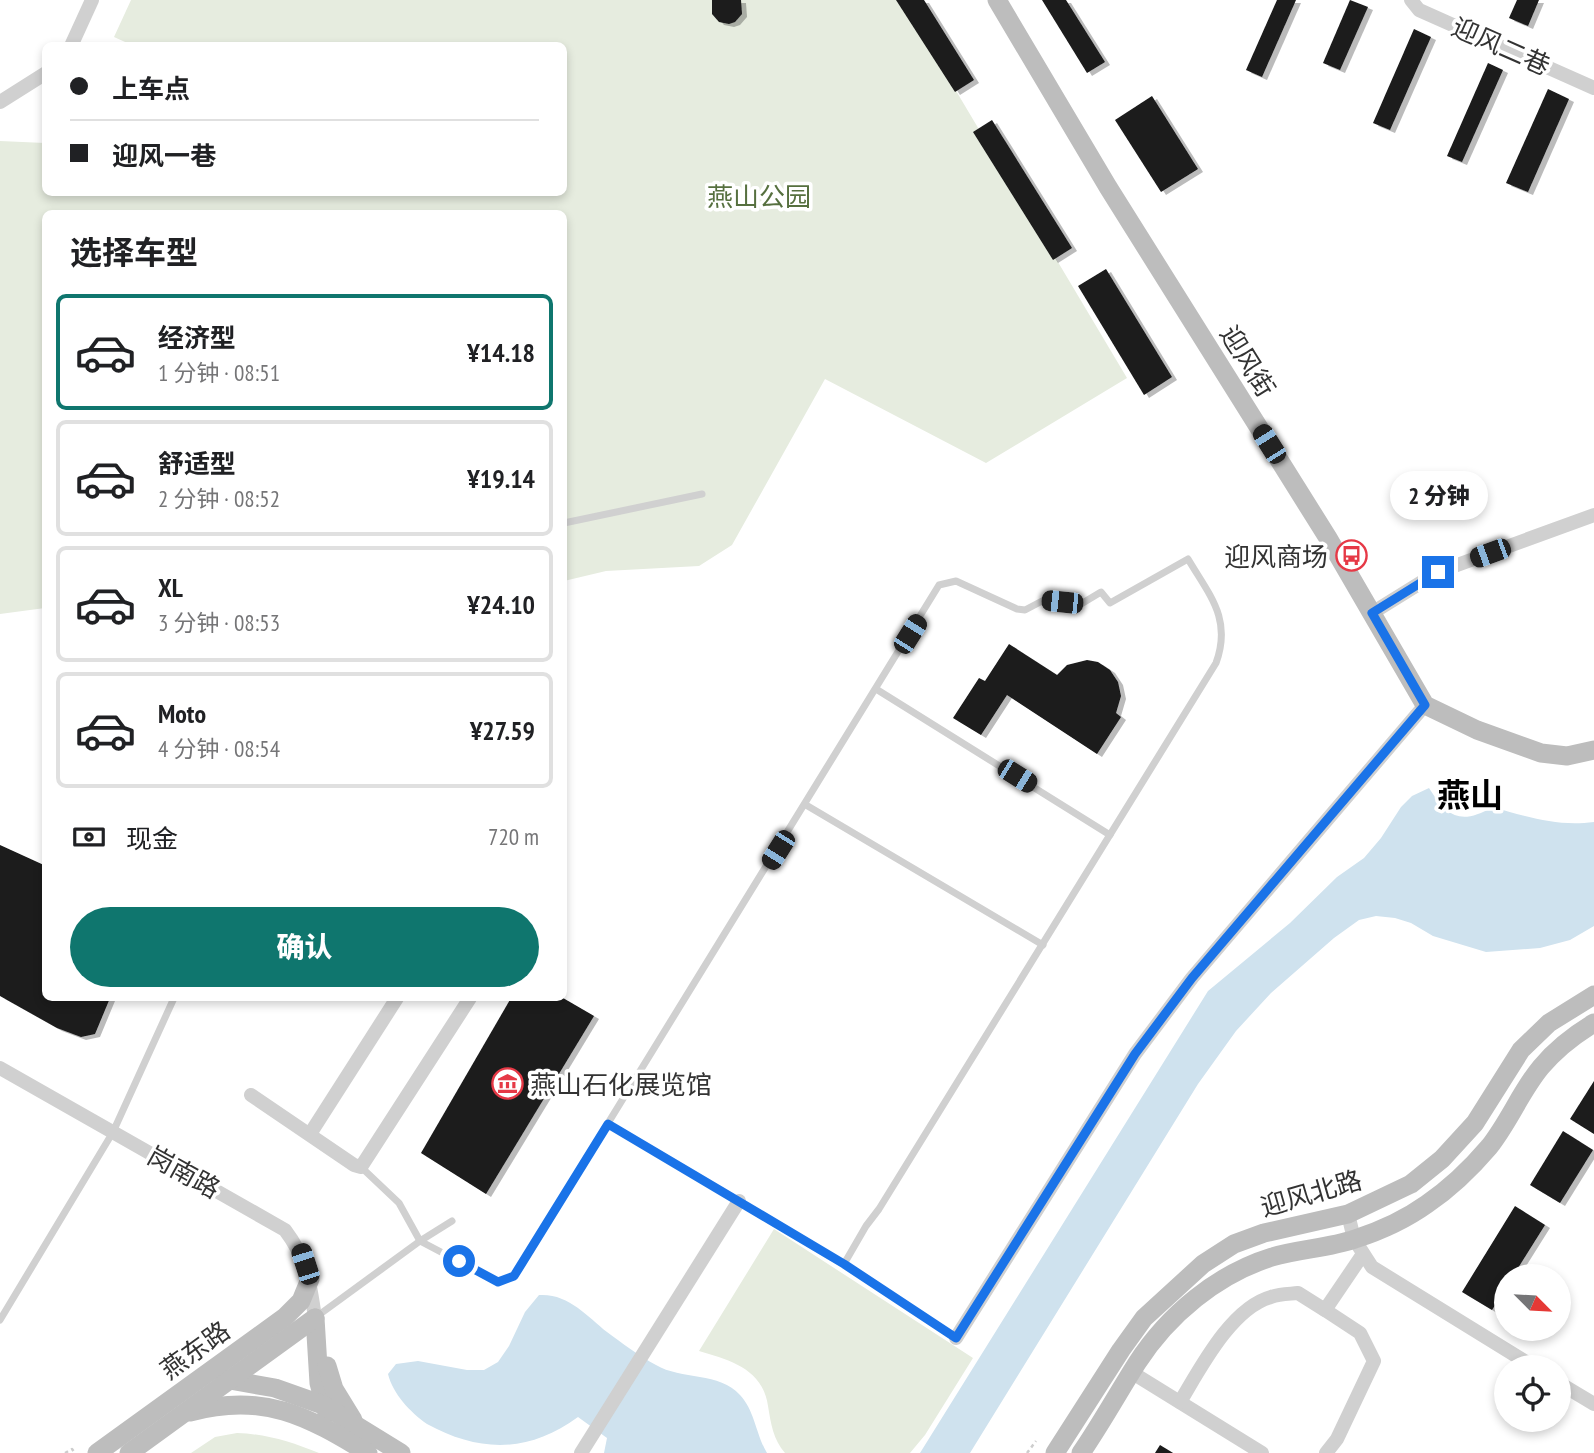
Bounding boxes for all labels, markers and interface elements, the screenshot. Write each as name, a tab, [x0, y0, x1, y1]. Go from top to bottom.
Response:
street label: 迎风二巷	[1447, 10, 1555, 82]
text: 上车点	[112, 72, 190, 105]
text: 迎风一巷	[112, 139, 216, 172]
park label: 燕山公园	[707, 180, 811, 213]
text: 选择车型	[70, 231, 198, 273]
street label: 迎风街	[1213, 319, 1283, 403]
icon: car	[74, 321, 137, 384]
text: 经济型	[158, 321, 236, 354]
text: ¥14.18	[467, 336, 535, 369]
text: 1 分钟 · 08:51	[158, 358, 280, 387]
car	[1249, 421, 1290, 467]
icon: car	[74, 447, 137, 510]
text: 舒适型	[158, 447, 236, 480]
text: ¥19.14	[467, 462, 535, 495]
callout: 2 分钟	[1389, 470, 1487, 520]
text: 2 分钟	[1408, 481, 1470, 510]
text: 2 分钟 · 08:52	[158, 484, 280, 513]
car	[1467, 536, 1514, 570]
bus stop icon: 迎风商场	[1334, 539, 1368, 573]
place label: 迎风商场	[1224, 540, 1328, 573]
route end	[1422, 556, 1454, 588]
text: XL	[158, 571, 183, 604]
icon: car	[74, 573, 137, 636]
text: ¥24.10	[467, 588, 535, 621]
car	[1041, 589, 1084, 615]
text: 3 分钟 · 08:53	[158, 608, 280, 637]
car	[890, 611, 931, 657]
text: Moto	[158, 697, 206, 730]
icon: car	[74, 699, 137, 762]
text: ¥27.59	[470, 714, 535, 747]
text: 4 分钟 · 08:54	[158, 734, 280, 763]
car	[994, 756, 1041, 796]
district label: 燕山	[1437, 773, 1503, 816]
icon: cash	[70, 818, 108, 856]
text: 现金	[126, 822, 178, 855]
text: 720 m	[488, 822, 539, 851]
car	[758, 827, 799, 873]
button: 确认	[70, 907, 539, 987]
museum icon: 燕山石化展览馆	[490, 1067, 524, 1101]
place label: 燕山石化展览馆	[530, 1068, 712, 1101]
street label: 岗南路	[142, 1139, 226, 1205]
street label: 迎风北路	[1256, 1163, 1366, 1223]
car	[289, 1241, 322, 1287]
route start	[443, 1245, 475, 1277]
north arrow	[1494, 1264, 1572, 1340]
map controls	[1494, 1264, 1571, 1432]
street label: 燕东路	[154, 1314, 236, 1386]
button: locate	[1494, 1355, 1571, 1432]

